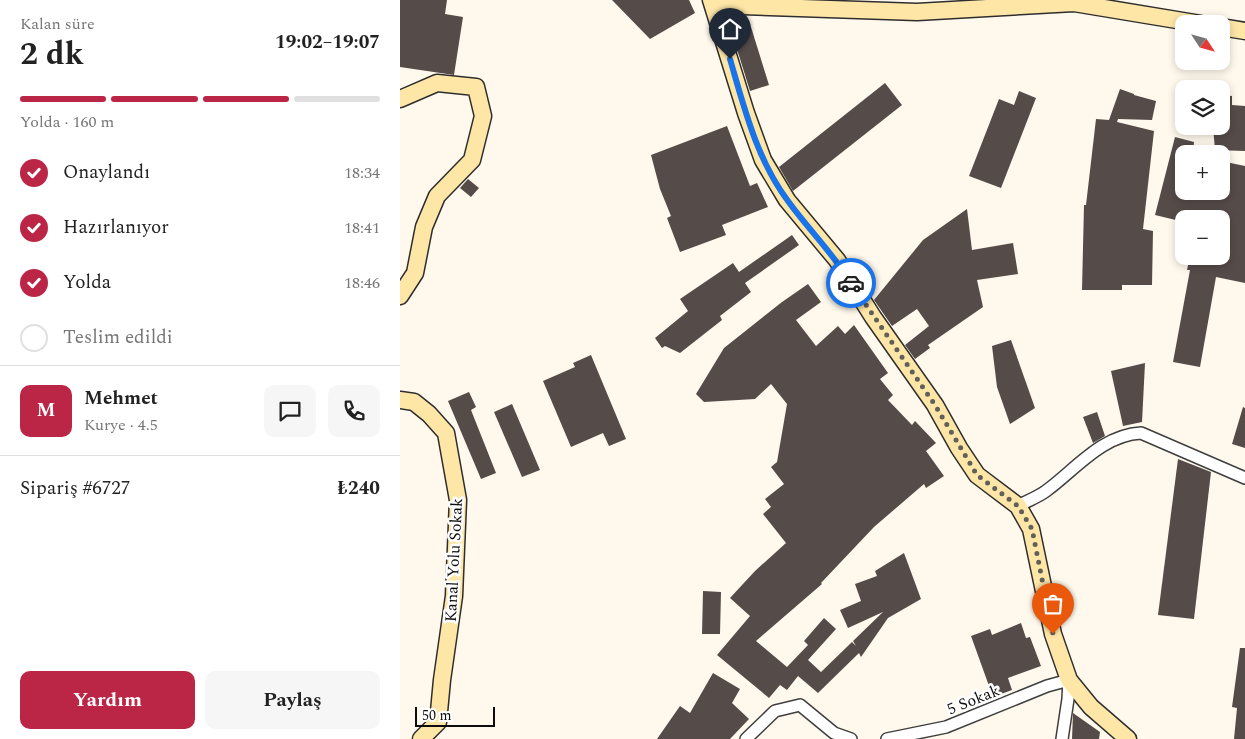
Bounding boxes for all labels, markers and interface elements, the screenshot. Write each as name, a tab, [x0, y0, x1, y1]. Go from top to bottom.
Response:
pin	[709, 8, 751, 59]
text: Kalan süre	[20, 12, 95, 36]
icon: home	[716, 15, 744, 43]
north arrow	[1175, 15, 1230, 70]
map controls	[1175, 15, 1230, 265]
text: 19:02–19:07	[275, 28, 380, 57]
text: 2 dk	[20, 30, 84, 79]
button: layers	[1175, 80, 1230, 135]
text: Yolda · 160 m	[20, 110, 114, 134]
button: +	[1175, 145, 1230, 200]
text: Onaylandı	[63, 158, 150, 187]
icon: check	[20, 159, 48, 187]
text: 18:34	[344, 161, 380, 185]
button: −	[1175, 210, 1230, 265]
text: Hazırlanıyor	[63, 213, 169, 242]
icon: check	[20, 214, 48, 242]
text: 18:41	[344, 216, 380, 240]
courier	[826, 258, 876, 308]
text: Yolda	[63, 268, 111, 297]
icon: check	[20, 269, 48, 297]
icon: car	[837, 269, 865, 297]
text: 18:46	[344, 271, 380, 295]
text: Teslim edildi	[63, 323, 173, 352]
text: Mehmet	[84, 384, 158, 413]
button: chat	[264, 385, 316, 437]
button: phone	[328, 385, 380, 437]
text: M	[37, 396, 55, 425]
text: Kurye · 4.5	[84, 413, 158, 437]
text: Sipariş #6727	[20, 474, 130, 503]
text: ₺240	[337, 474, 380, 503]
street label: Kanal Yolu Sokak	[439, 497, 469, 623]
pin	[1032, 583, 1074, 634]
icon: bag	[1039, 590, 1067, 618]
button: Yardım	[20, 671, 195, 729]
button: Paylaş	[205, 671, 380, 729]
street label: 5 Sokak	[943, 679, 1003, 721]
scale bar	[415, 704, 495, 727]
text: 50 m	[422, 705, 452, 726]

